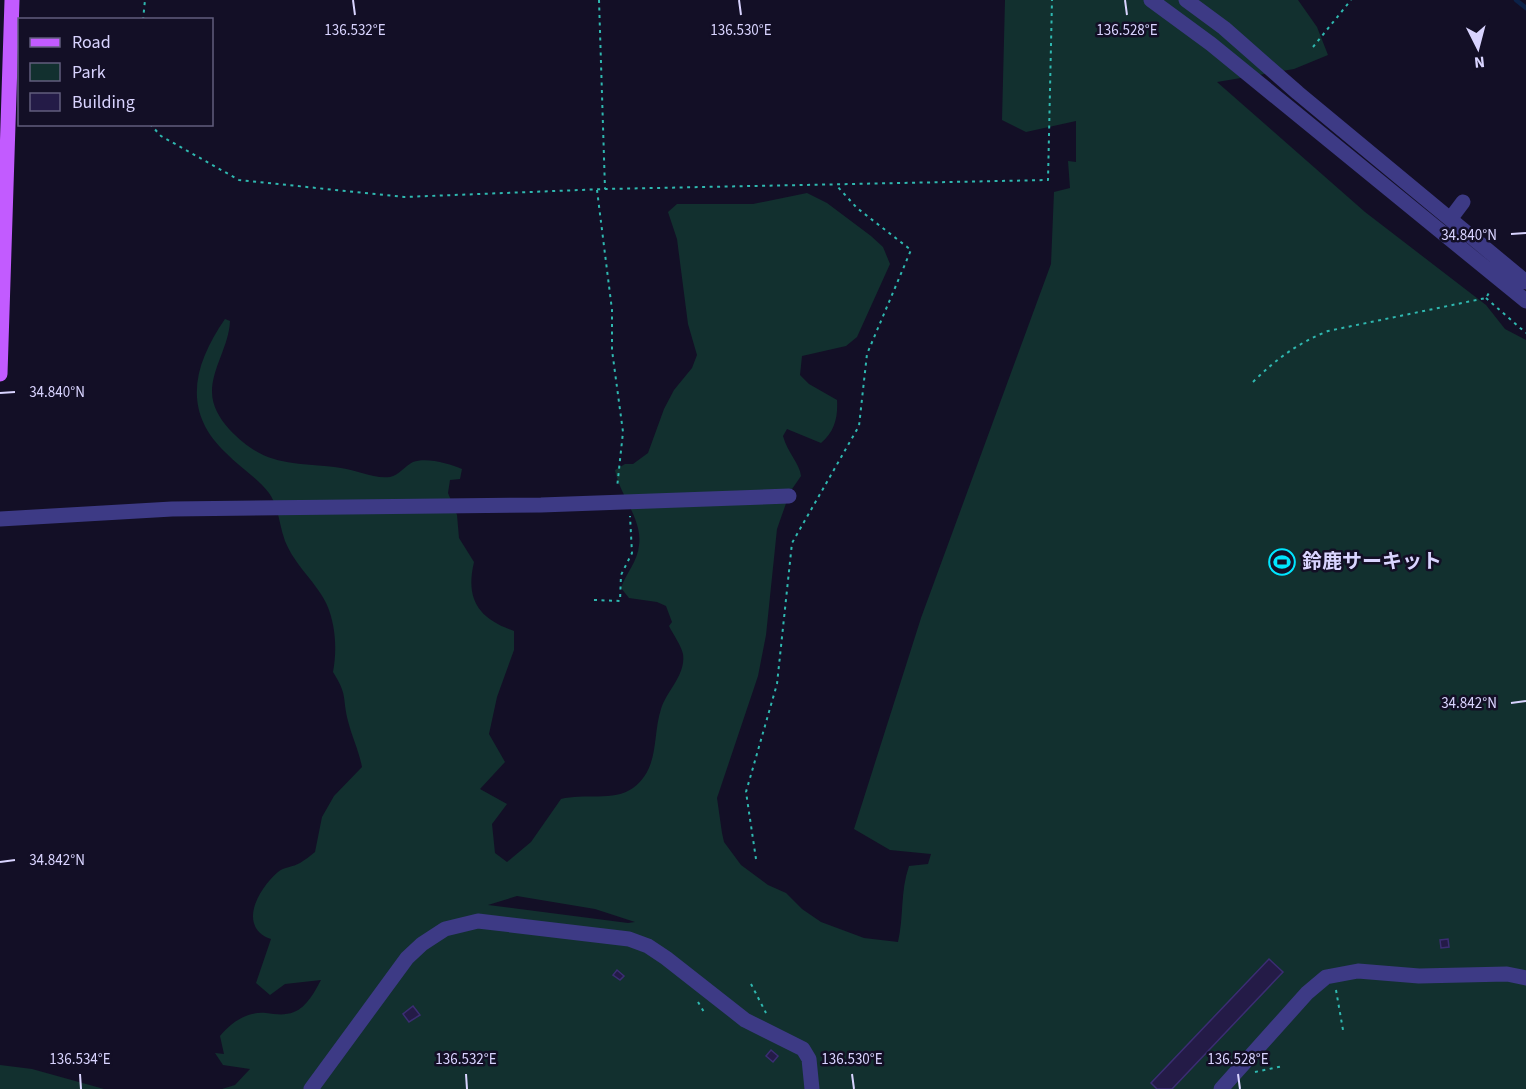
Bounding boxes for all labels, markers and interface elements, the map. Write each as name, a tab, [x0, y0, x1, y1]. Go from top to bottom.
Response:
legend	[18, 18, 213, 126]
north arrow	[1448, 18, 1508, 78]
text: 136.532°E	[324, 20, 386, 41]
text: 136.530°E	[710, 20, 772, 41]
text: 136.528°E	[1096, 20, 1158, 41]
text: Road	[72, 30, 111, 55]
text: N	[1473, 50, 1486, 73]
text: Park	[72, 60, 106, 85]
text: Building	[72, 90, 135, 115]
text: 34.840°N	[1441, 225, 1497, 246]
text: 34.840°N	[29, 382, 85, 403]
sports icon: 鈴鹿サーキット	[1267, 547, 1297, 577]
place label: 鈴鹿サーキット	[1302, 548, 1442, 576]
text: 34.842°N	[1441, 693, 1497, 714]
text: 34.842°N	[29, 850, 85, 871]
text: 136.534°E	[49, 1049, 111, 1070]
text: 136.532°E	[435, 1049, 497, 1070]
text: 136.530°E	[821, 1049, 883, 1070]
text: 136.528°E	[1207, 1049, 1269, 1070]

